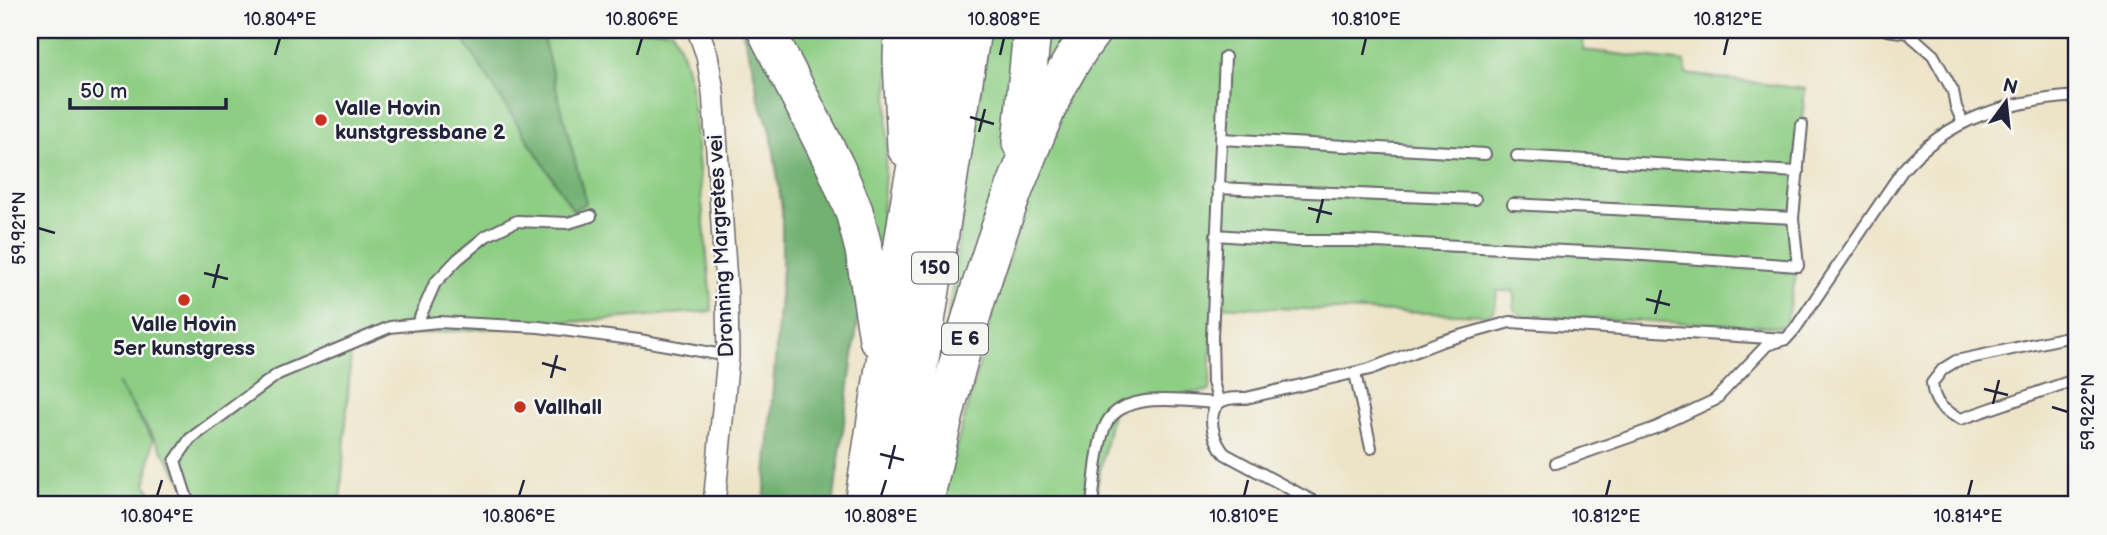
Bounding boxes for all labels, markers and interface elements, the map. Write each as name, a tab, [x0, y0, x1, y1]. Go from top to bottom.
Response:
text: 10.804°E	[244, 9, 316, 30]
text: 10.806°E	[606, 9, 679, 30]
text: 10.808°E	[968, 9, 1041, 30]
text: 10.810°E	[1331, 9, 1401, 30]
text: 10.812°E	[1694, 9, 1762, 30]
scale bar	[70, 66, 226, 110]
north arrow	[1970, 66, 2040, 136]
text: N	[2000, 74, 2020, 100]
text: 50 m	[80, 79, 127, 104]
place label: Valle Hovin kunstgressbane 2	[335, 96, 506, 145]
marker: Valle Hovin kunstgressbane 2	[313, 112, 329, 128]
street label: Dronning Margretes vei	[703, 134, 739, 358]
text: 59.921°N	[9, 191, 30, 265]
road number: 150	[912, 252, 958, 284]
marker: Valle Hovin 5er kunstgress	[176, 292, 192, 308]
place label: Valle Hovin 5er kunstgress	[113, 312, 255, 361]
road number: E 6	[942, 324, 988, 354]
text: 59.922°N	[2078, 373, 2099, 451]
place label: Vallhall	[534, 395, 602, 420]
marker: Vallhall	[512, 399, 528, 415]
text: 10.804°E	[121, 506, 193, 527]
text: 10.806°E	[483, 506, 556, 527]
text: 10.808°E	[845, 506, 918, 527]
text: 10.810°E	[1209, 506, 1279, 527]
text: 10.812°E	[1572, 506, 1640, 527]
text: 10.814°E	[1934, 506, 2003, 527]

